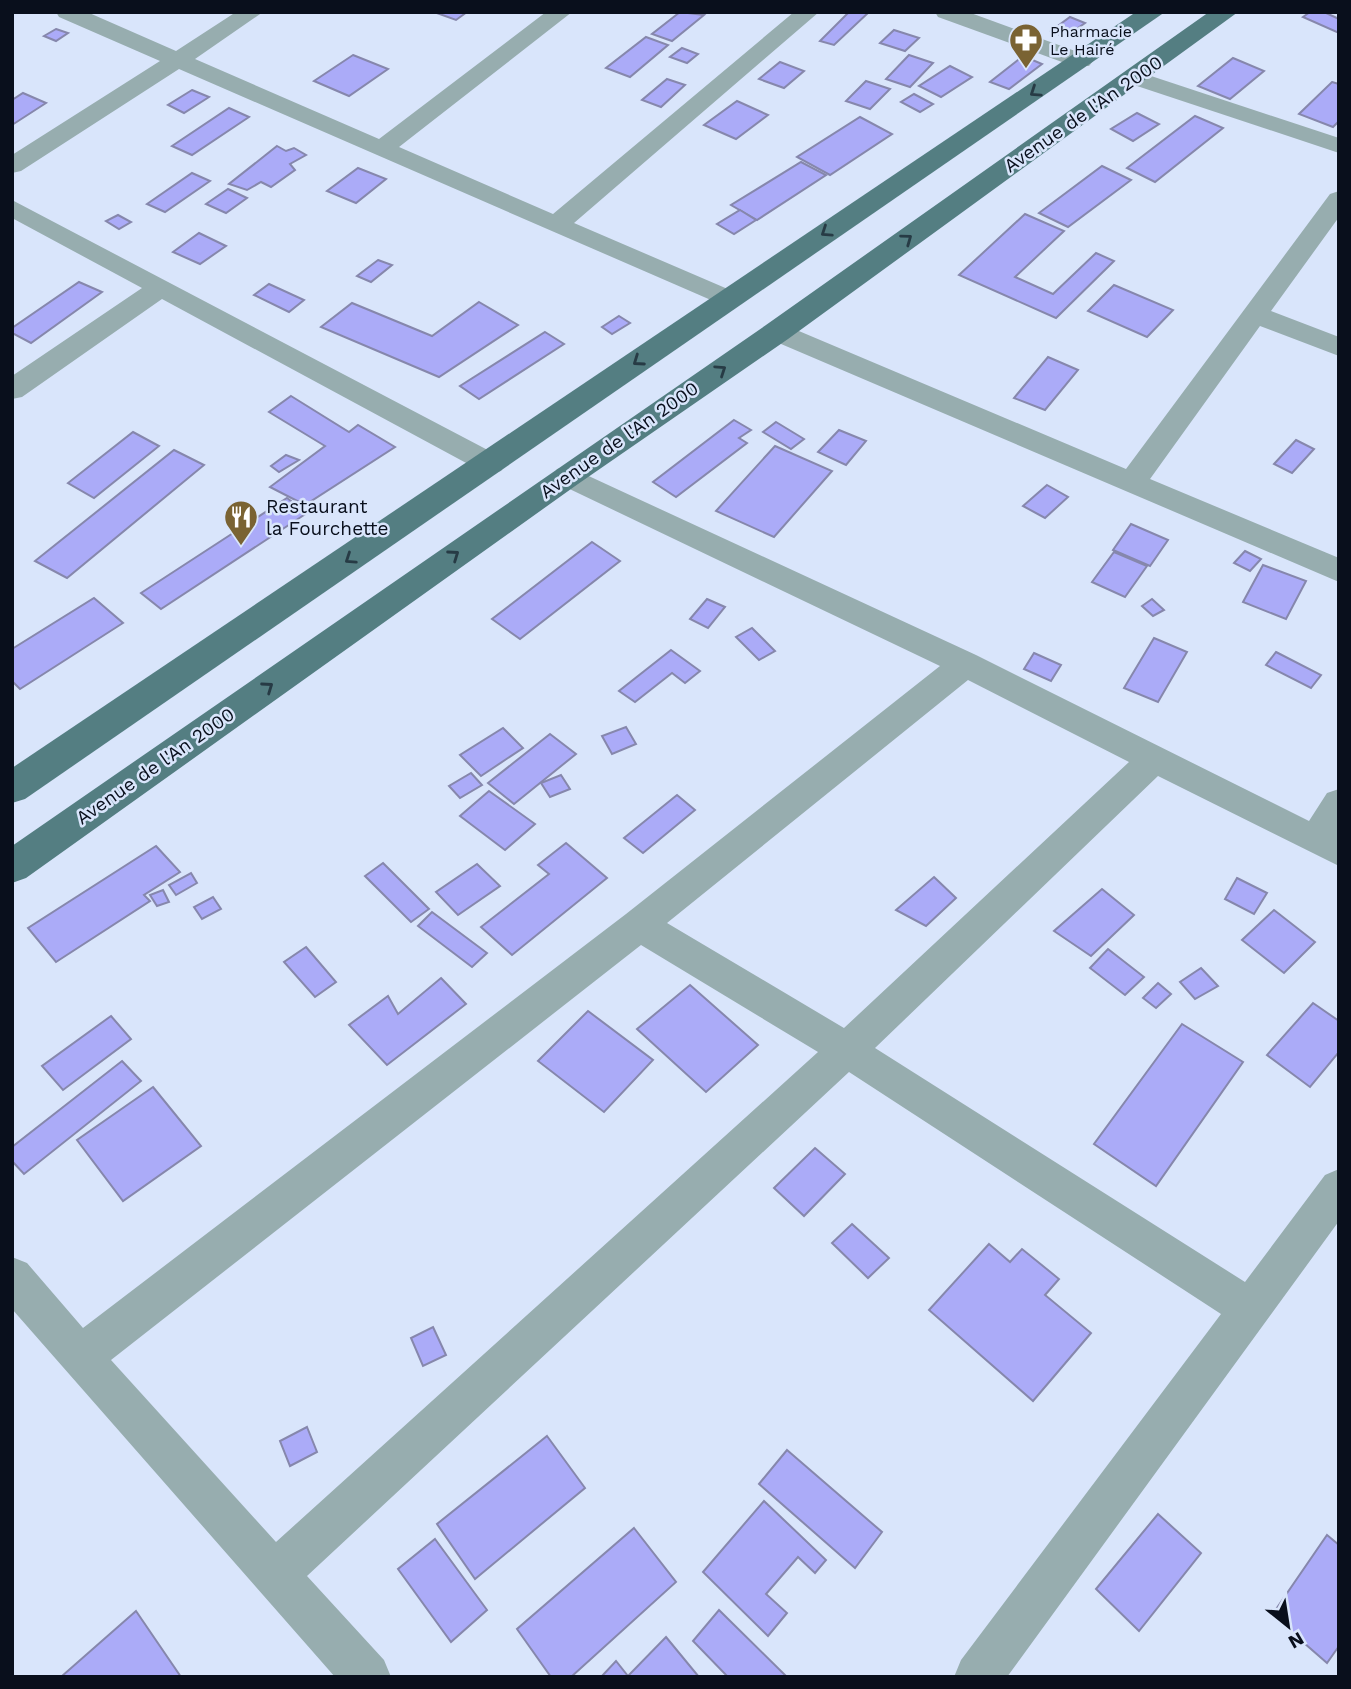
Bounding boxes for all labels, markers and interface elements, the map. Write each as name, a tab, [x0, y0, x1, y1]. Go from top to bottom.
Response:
pharmacy icon: Pharmacie Le Hairé	[1007, 21, 1045, 70]
place label: Pharmacie Le Hairé	[1050, 22, 1132, 59]
street label: Avenue de l'An 2000	[999, 51, 1167, 177]
one-way arrow	[1030, 83, 1043, 96]
one-way arrow	[821, 224, 834, 236]
one-way arrow	[899, 235, 912, 247]
one-way arrow	[633, 353, 646, 365]
one-way arrow	[714, 365, 727, 378]
street label: Avenue de l'An 2000	[535, 377, 703, 503]
place label: Restaurant la Fourchette	[266, 495, 388, 540]
restaurant icon: Restaurant la Fourchette	[222, 498, 260, 547]
one-way arrow	[345, 551, 358, 563]
one-way arrow	[446, 551, 459, 563]
one-way arrow	[260, 683, 273, 695]
street label: Avenue de l'An 2000	[71, 703, 239, 829]
north arrow	[1253, 1591, 1323, 1661]
text: N	[1284, 1627, 1308, 1654]

